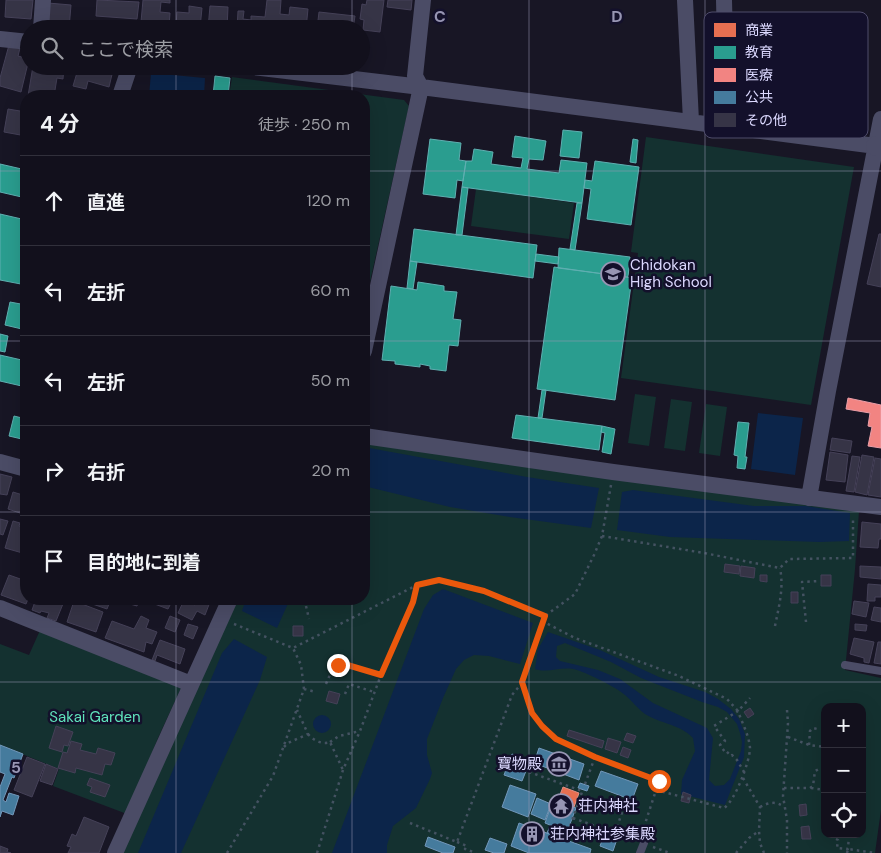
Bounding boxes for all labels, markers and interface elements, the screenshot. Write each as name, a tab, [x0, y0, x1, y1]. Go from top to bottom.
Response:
text: C	[434, 6, 446, 27]
text: D	[611, 6, 623, 27]
legend	[704, 12, 868, 138]
search box	[20, 20, 370, 75]
text: 商業	[745, 21, 773, 39]
icon: search	[38, 34, 66, 62]
text: ここで検索	[78, 37, 173, 62]
text: 教育	[745, 43, 773, 61]
text: 医療	[745, 66, 773, 84]
text: 公共	[745, 88, 773, 106]
text: 4 分	[40, 110, 80, 138]
text: その他	[745, 111, 787, 129]
text: 徒歩 · 250 m	[258, 114, 350, 135]
icon: ahead	[40, 187, 68, 215]
text: 直進	[87, 190, 125, 215]
text: 120 m	[306, 190, 350, 211]
place label: Chidokan High School	[630, 255, 712, 292]
school or university icon: Chidokan High School	[600, 261, 626, 287]
icon: left	[40, 277, 68, 305]
text: 左折	[87, 280, 125, 305]
text: 60 m	[310, 280, 350, 301]
icon: left	[40, 367, 68, 395]
text: 左折	[87, 370, 125, 395]
text: 50 m	[311, 370, 350, 391]
icon: right	[40, 457, 68, 485]
text: 右折	[87, 460, 125, 485]
text: 20 m	[311, 460, 350, 481]
icon: arrive	[40, 547, 68, 575]
text: 目的地に到着	[87, 550, 201, 575]
route end	[327, 654, 350, 677]
map controls	[821, 703, 866, 838]
button: +	[821, 703, 866, 748]
park label: Sakai Garden	[49, 707, 141, 727]
button: −	[821, 748, 866, 793]
museum icon: 寶物殿	[546, 751, 572, 777]
place label: 寶物殿	[497, 754, 542, 774]
text: 5	[11, 757, 21, 778]
route start	[648, 770, 671, 793]
temple icon: 荘内神社	[548, 793, 574, 819]
button: locate	[821, 793, 866, 838]
place label: 荘内神社	[578, 796, 638, 816]
building icon: 荘内神社参集殿	[519, 821, 545, 847]
place label: 荘内神社参集殿	[550, 824, 655, 844]

